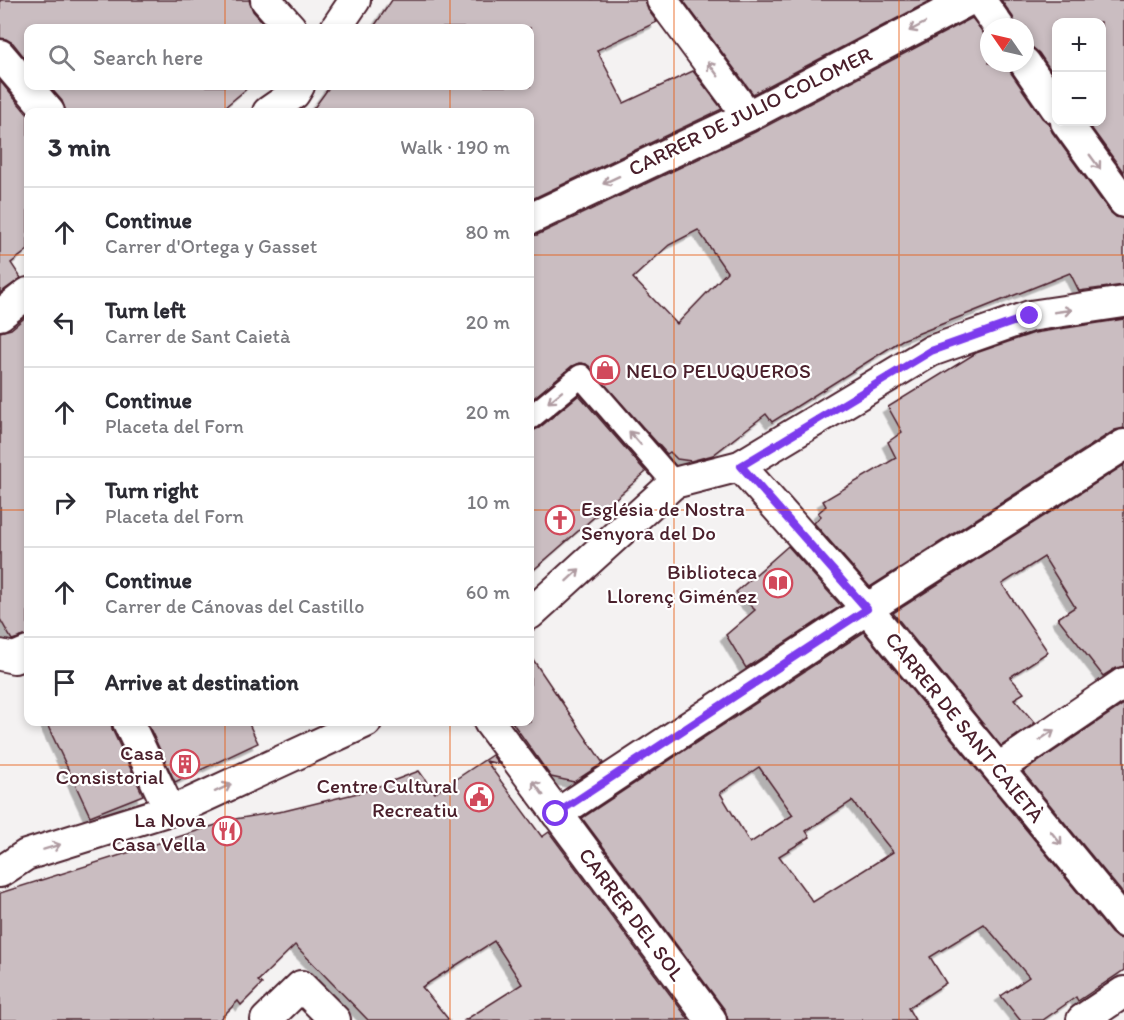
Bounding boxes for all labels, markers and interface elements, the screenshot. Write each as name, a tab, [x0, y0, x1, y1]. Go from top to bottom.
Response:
north arrow	[980, 18, 1034, 72]
map controls	[1052, 18, 1106, 126]
button: +	[1052, 18, 1106, 72]
one-way arrow	[909, 21, 926, 33]
search box	[24, 24, 534, 90]
icon: search	[45, 41, 78, 74]
street label: CARRER DE JULIO COLOMER	[624, 41, 876, 181]
text: Search here	[93, 44, 203, 71]
one-way arrow	[707, 62, 719, 78]
button: −	[1052, 72, 1106, 126]
text: 3 min	[48, 131, 110, 163]
text: Walk · 190 m	[400, 135, 510, 159]
one-way arrow	[1089, 153, 1101, 169]
one-way arrow	[603, 175, 621, 187]
text: Continue	[105, 207, 192, 234]
icon: ahead	[48, 216, 81, 249]
text: 80 m	[465, 220, 510, 244]
text: Carrer d'Ortega y Gasset	[105, 234, 317, 258]
text: Turn left	[105, 297, 186, 324]
route end	[1016, 302, 1042, 328]
one-way arrow	[1052, 305, 1072, 316]
icon: left	[48, 306, 81, 339]
text: 20 m	[466, 310, 510, 334]
text: Carrer de Sant Caietà	[105, 324, 290, 348]
shop icon: NELO PELUQUEROS	[589, 354, 621, 386]
place label: NELO PELUQUEROS	[626, 358, 811, 383]
text: Continue	[105, 387, 192, 414]
one-way arrow	[548, 390, 564, 403]
icon: ahead	[48, 396, 81, 429]
text: 20 m	[466, 400, 510, 424]
text: Placeta del Forn	[105, 414, 244, 438]
one-way arrow	[628, 431, 642, 446]
text: Turn right	[105, 477, 199, 504]
icon: right	[48, 486, 81, 519]
text: 10 m	[467, 490, 510, 514]
place label: Església de Nostra Senyora del Do	[581, 496, 745, 545]
text: Placeta del Forn	[105, 504, 244, 528]
church icon: Església de Nostra Senyora del Do	[544, 504, 576, 536]
place label: Biblioteca Llorenç Giménez	[607, 559, 757, 608]
text: Continue	[105, 567, 192, 594]
library icon: Biblioteca Llorenç Giménez	[762, 567, 794, 599]
one-way arrow	[565, 568, 580, 582]
icon: ahead	[48, 576, 81, 609]
text: 60 m	[466, 580, 510, 604]
text: Carrer de Cánovas del Castillo	[105, 594, 364, 618]
street label: CARRER DE SANT CAIETÀ	[880, 627, 1050, 828]
icon: arrive	[48, 666, 81, 699]
text: Arrive at destination	[105, 669, 299, 696]
one-way arrow	[1038, 729, 1055, 741]
place label: Casa Consistorial	[56, 740, 164, 789]
building icon: Casa Consistorial	[169, 748, 201, 780]
place label: Centre Cultural Recreatiu	[317, 773, 458, 822]
public building icon: Centre Cultural Recreatiu	[463, 781, 495, 813]
one-way arrow	[531, 781, 544, 797]
one-way arrow	[214, 782, 232, 794]
route start	[542, 800, 568, 826]
place label: La Nova Casa Vella	[112, 807, 206, 856]
restaurant icon: La Nova Casa Vella	[211, 815, 243, 847]
one-way arrow	[1049, 830, 1062, 846]
one-way arrow	[42, 841, 61, 852]
street label: CARRER DEL SOL	[574, 843, 690, 986]

